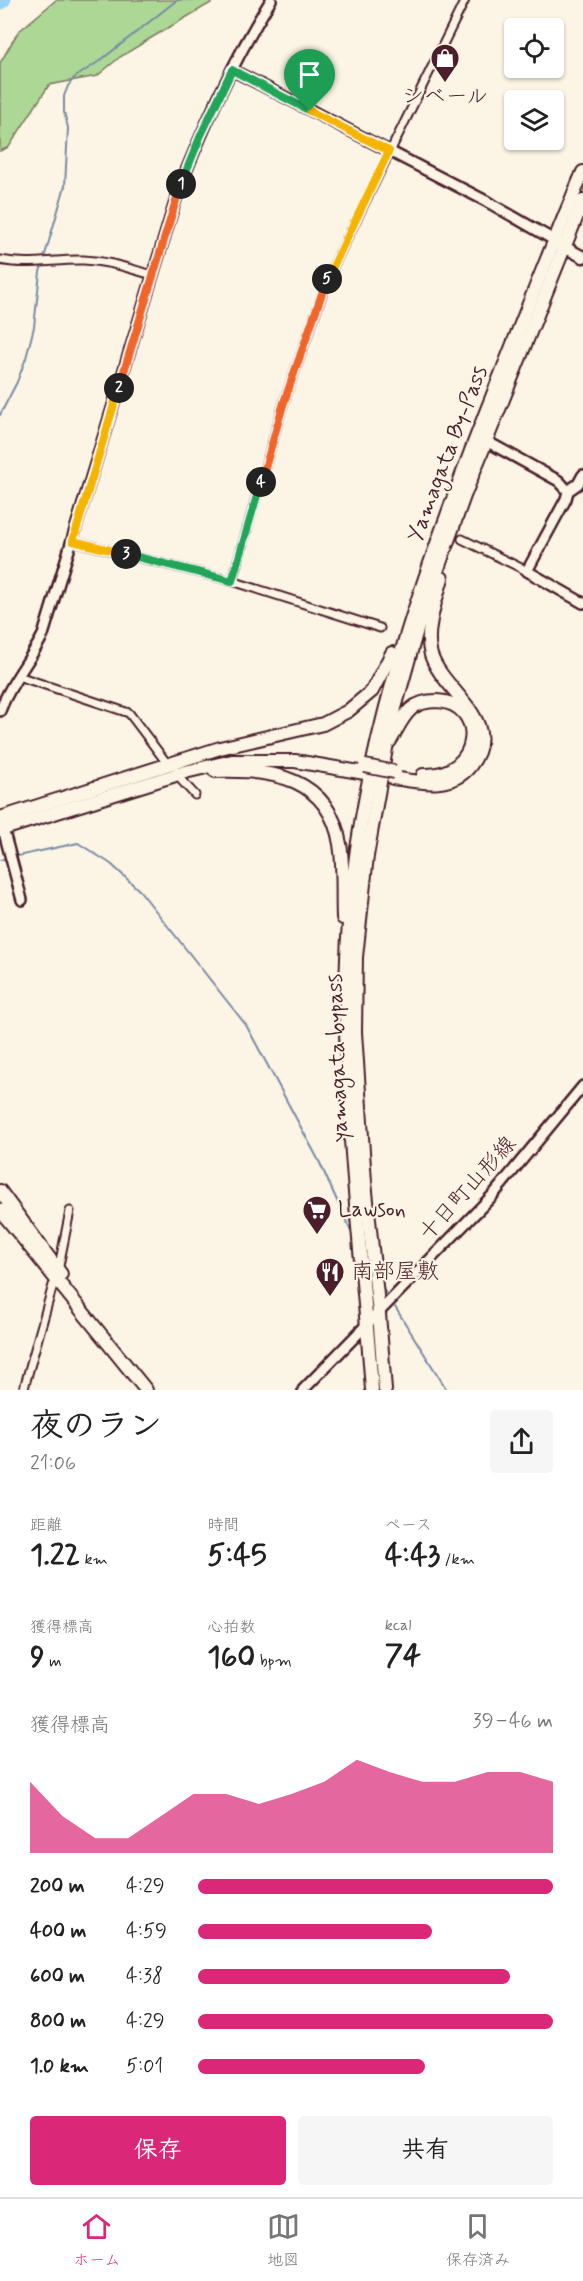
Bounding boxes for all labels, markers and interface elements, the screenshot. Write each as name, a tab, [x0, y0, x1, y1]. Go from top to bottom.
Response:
map controls	[504, 18, 564, 150]
button: locate	[504, 18, 564, 78]
shop icon: シベール	[429, 42, 461, 84]
pin	[284, 49, 335, 111]
icon: arrive	[293, 58, 326, 91]
place label: シベール	[402, 83, 488, 111]
button: layers	[504, 90, 564, 150]
pin: 1	[166, 169, 196, 199]
text: 1	[177, 173, 185, 194]
pin: 5	[312, 264, 342, 294]
text: 5	[322, 268, 332, 289]
street label: Yamagata By-Pass	[402, 362, 497, 547]
pin: 2	[104, 373, 134, 403]
text: 2	[115, 377, 123, 398]
pin: 4	[246, 467, 276, 497]
text: 4	[256, 471, 266, 492]
pin: 3	[111, 539, 141, 569]
text: 3	[122, 543, 130, 564]
street label: yamagata bypass	[321, 973, 358, 1143]
street label: 十日町山形線	[413, 1131, 523, 1247]
supermarket icon: Lawson	[301, 1194, 333, 1236]
place label: Lawson	[338, 1196, 406, 1224]
restaurant icon: 南部屋敷	[314, 1256, 346, 1298]
place label: 南部屋敷	[351, 1258, 439, 1286]
text: 夜のラン	[30, 1405, 162, 1449]
button: share	[490, 1410, 553, 1473]
text: 21:06	[30, 1450, 76, 1477]
text: 距離	[30, 1515, 62, 1536]
text: 時間	[207, 1515, 239, 1536]
text: ペース	[385, 1515, 432, 1536]
text: 1.22	[30, 1536, 80, 1575]
text: 5:45	[207, 1536, 267, 1575]
text: 4:43	[385, 1536, 440, 1575]
text: km	[80, 1549, 108, 1570]
text: /km	[440, 1549, 475, 1570]
text: kcal	[385, 1615, 412, 1636]
text: 獲得標高	[30, 1617, 94, 1638]
text: 心拍数	[207, 1617, 255, 1638]
text: 74	[385, 1636, 421, 1675]
text: 9	[30, 1638, 45, 1677]
text: 160	[207, 1638, 255, 1677]
text: m	[45, 1651, 62, 1672]
text: bpm	[255, 1651, 292, 1672]
text: 39–46 m	[473, 1708, 553, 1735]
text: 獲得標高	[30, 1712, 110, 1739]
text: 200 m	[30, 1873, 85, 1900]
text: 4:29	[126, 1873, 165, 1900]
text: 400 m	[30, 1918, 86, 1945]
text: 4:59	[126, 1918, 167, 1945]
text: 600 m	[30, 1963, 85, 1990]
text: 4:38	[126, 1963, 163, 1990]
text: 800 m	[30, 2008, 86, 2035]
text: 4:29	[126, 2008, 165, 2035]
text: 1.0 km	[30, 2053, 89, 2080]
text: 5:01	[126, 2053, 163, 2080]
button: 保存	[30, 2116, 286, 2185]
button: 共有	[298, 2116, 553, 2185]
tab: ホーム	[73, 2210, 120, 2271]
tab: 地図	[267, 2210, 300, 2271]
tab: 保存済み	[446, 2210, 510, 2271]

